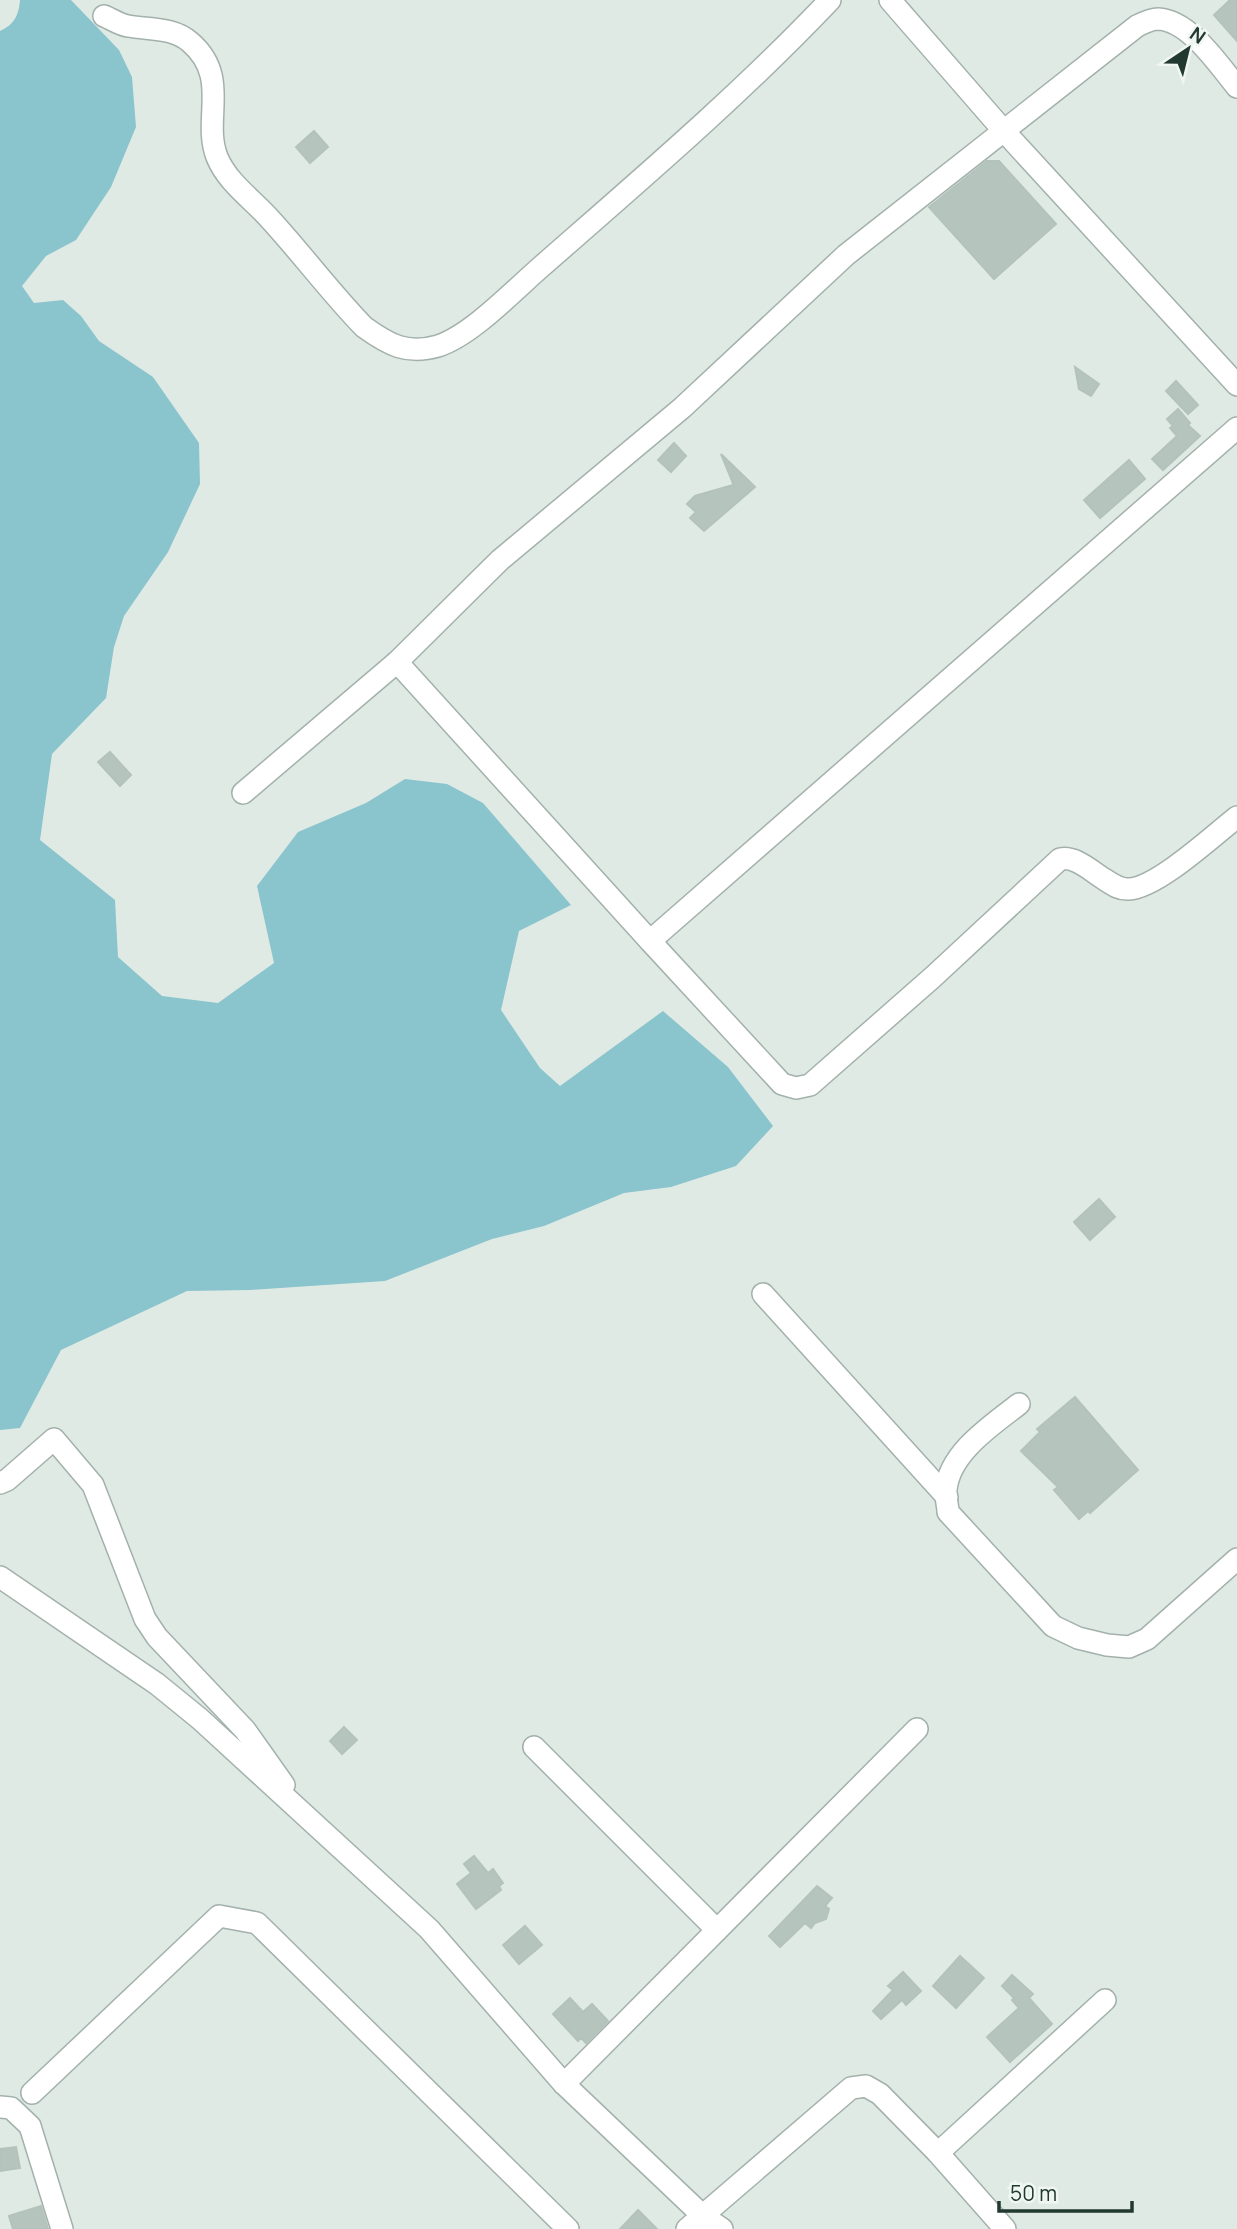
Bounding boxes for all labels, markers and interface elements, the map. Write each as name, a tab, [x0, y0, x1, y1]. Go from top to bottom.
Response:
north arrow	[1153, 14, 1223, 84]
text: N	[1185, 21, 1211, 50]
scale bar	[999, 2170, 1132, 2214]
text: 50 m	[1010, 2179, 1057, 2207]

